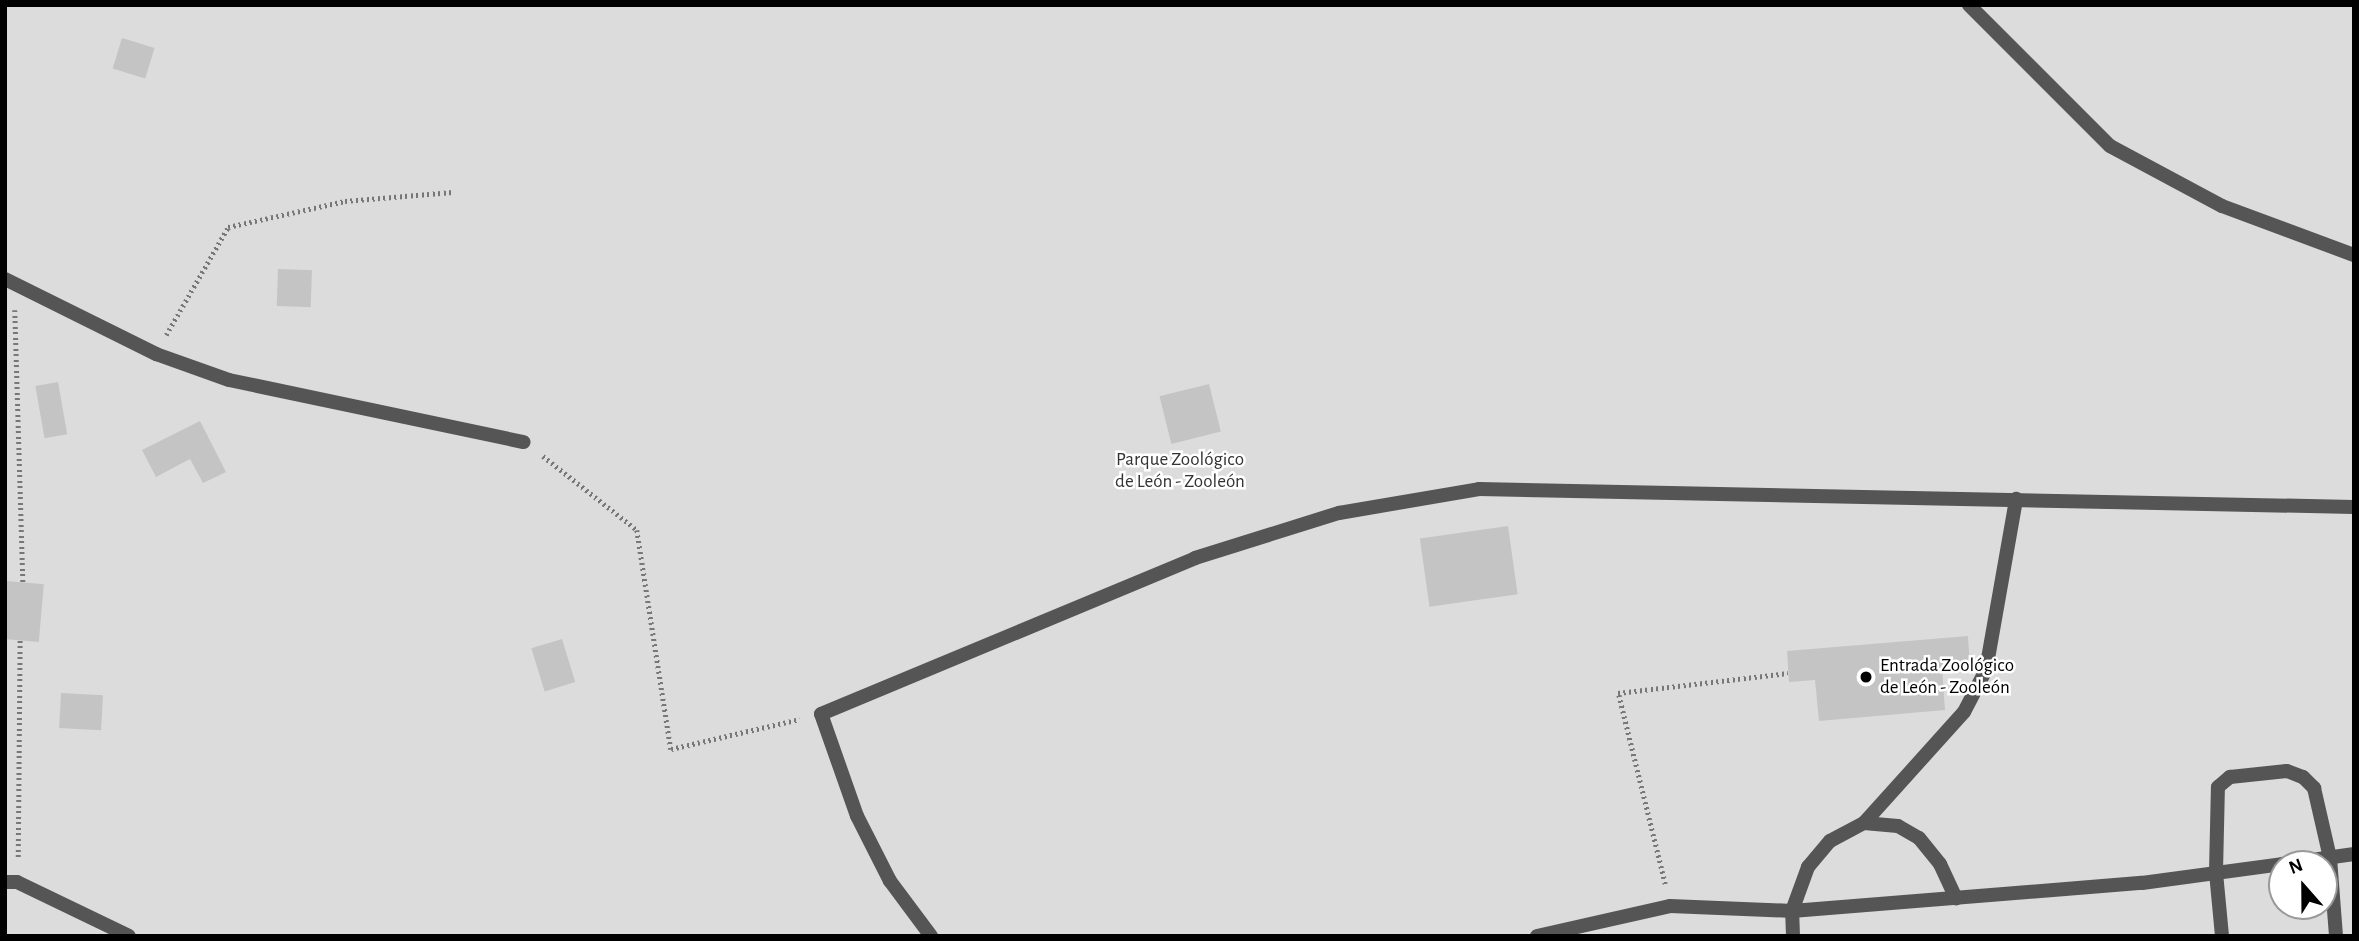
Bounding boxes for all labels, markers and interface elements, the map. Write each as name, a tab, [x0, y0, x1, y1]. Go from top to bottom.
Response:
park label: Parque Zoológico de León - Zooleón	[1115, 449, 1245, 493]
place label: Entrada Zoológico de León - Zooleón	[1880, 655, 2014, 699]
marker: Entrada Zoológico de León - Zooleón	[1858, 669, 1874, 685]
north arrow	[2268, 850, 2338, 920]
text: N	[2286, 856, 2306, 878]

